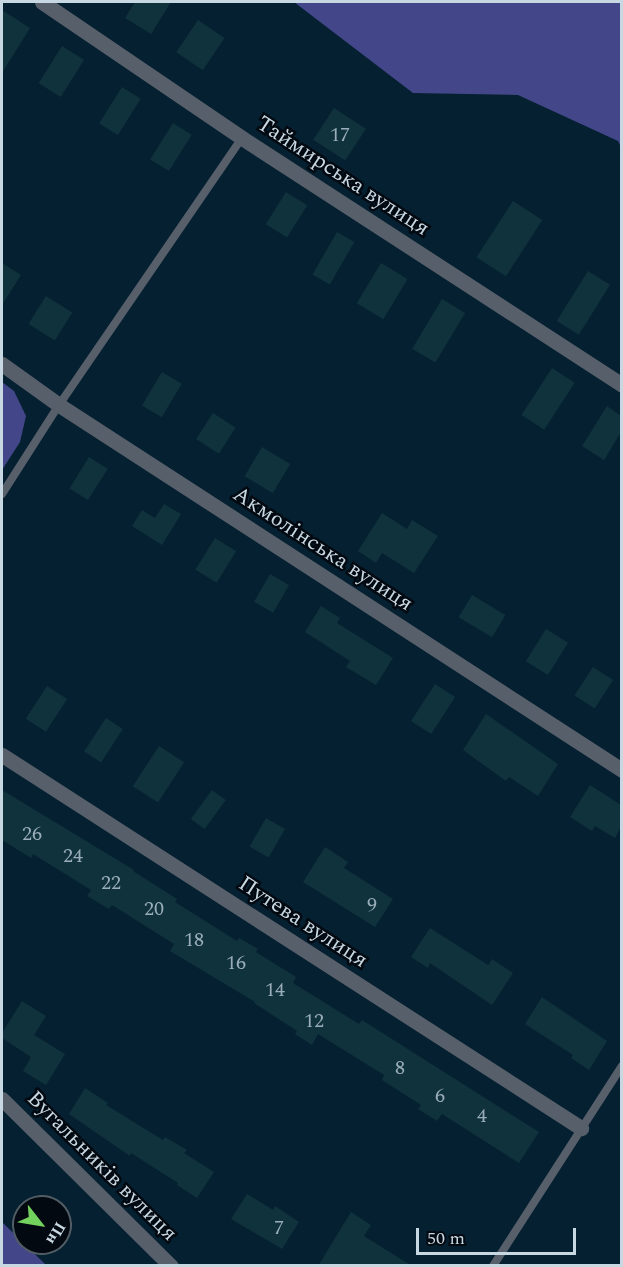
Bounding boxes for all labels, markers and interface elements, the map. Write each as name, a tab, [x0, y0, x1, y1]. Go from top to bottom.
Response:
street label: Таймирська вулиця	[252, 110, 434, 242]
house number: 17	[330, 123, 350, 147]
street label: Акмолiнська вулиця	[228, 481, 418, 617]
house number: 26	[22, 822, 42, 846]
house number: 24	[63, 844, 83, 868]
street label: Путева вулиця	[233, 870, 373, 974]
house number: 22	[101, 871, 121, 895]
house number: 9	[367, 893, 377, 917]
house number: 20	[144, 897, 164, 921]
house number: 18	[184, 928, 204, 952]
house number: 16	[226, 951, 246, 975]
house number: 14	[265, 978, 285, 1002]
house number: 12	[304, 1009, 324, 1033]
house number: 8	[395, 1056, 405, 1080]
house number: 6	[435, 1084, 445, 1108]
street label: Вугальників вулиця	[21, 1085, 183, 1247]
house number: 4	[477, 1104, 487, 1128]
north arrow	[12, 1195, 72, 1255]
house number: 7	[274, 1216, 284, 1240]
scale bar	[419, 1216, 580, 1254]
text: Пн	[39, 1217, 72, 1249]
text: 50 m	[427, 1225, 465, 1252]

